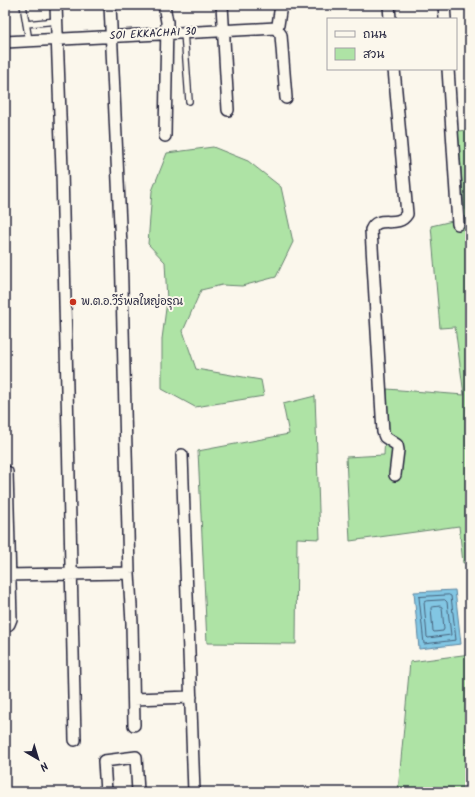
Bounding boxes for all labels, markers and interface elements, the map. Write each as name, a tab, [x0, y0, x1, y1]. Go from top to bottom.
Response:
legend	[327, 18, 457, 70]
street label: SOI EKKACHAI 30	[109, 23, 197, 45]
text: ถนน	[363, 25, 387, 44]
text: สวน	[363, 45, 384, 64]
place label: พ.ต.อ.วีร์พลใหญ่อรุณ	[81, 293, 184, 311]
marker: พ.ต.อ.วีร์พลใหญ่อรุณ	[68, 297, 78, 307]
north arrow	[18, 739, 58, 779]
text: N	[35, 757, 52, 775]

